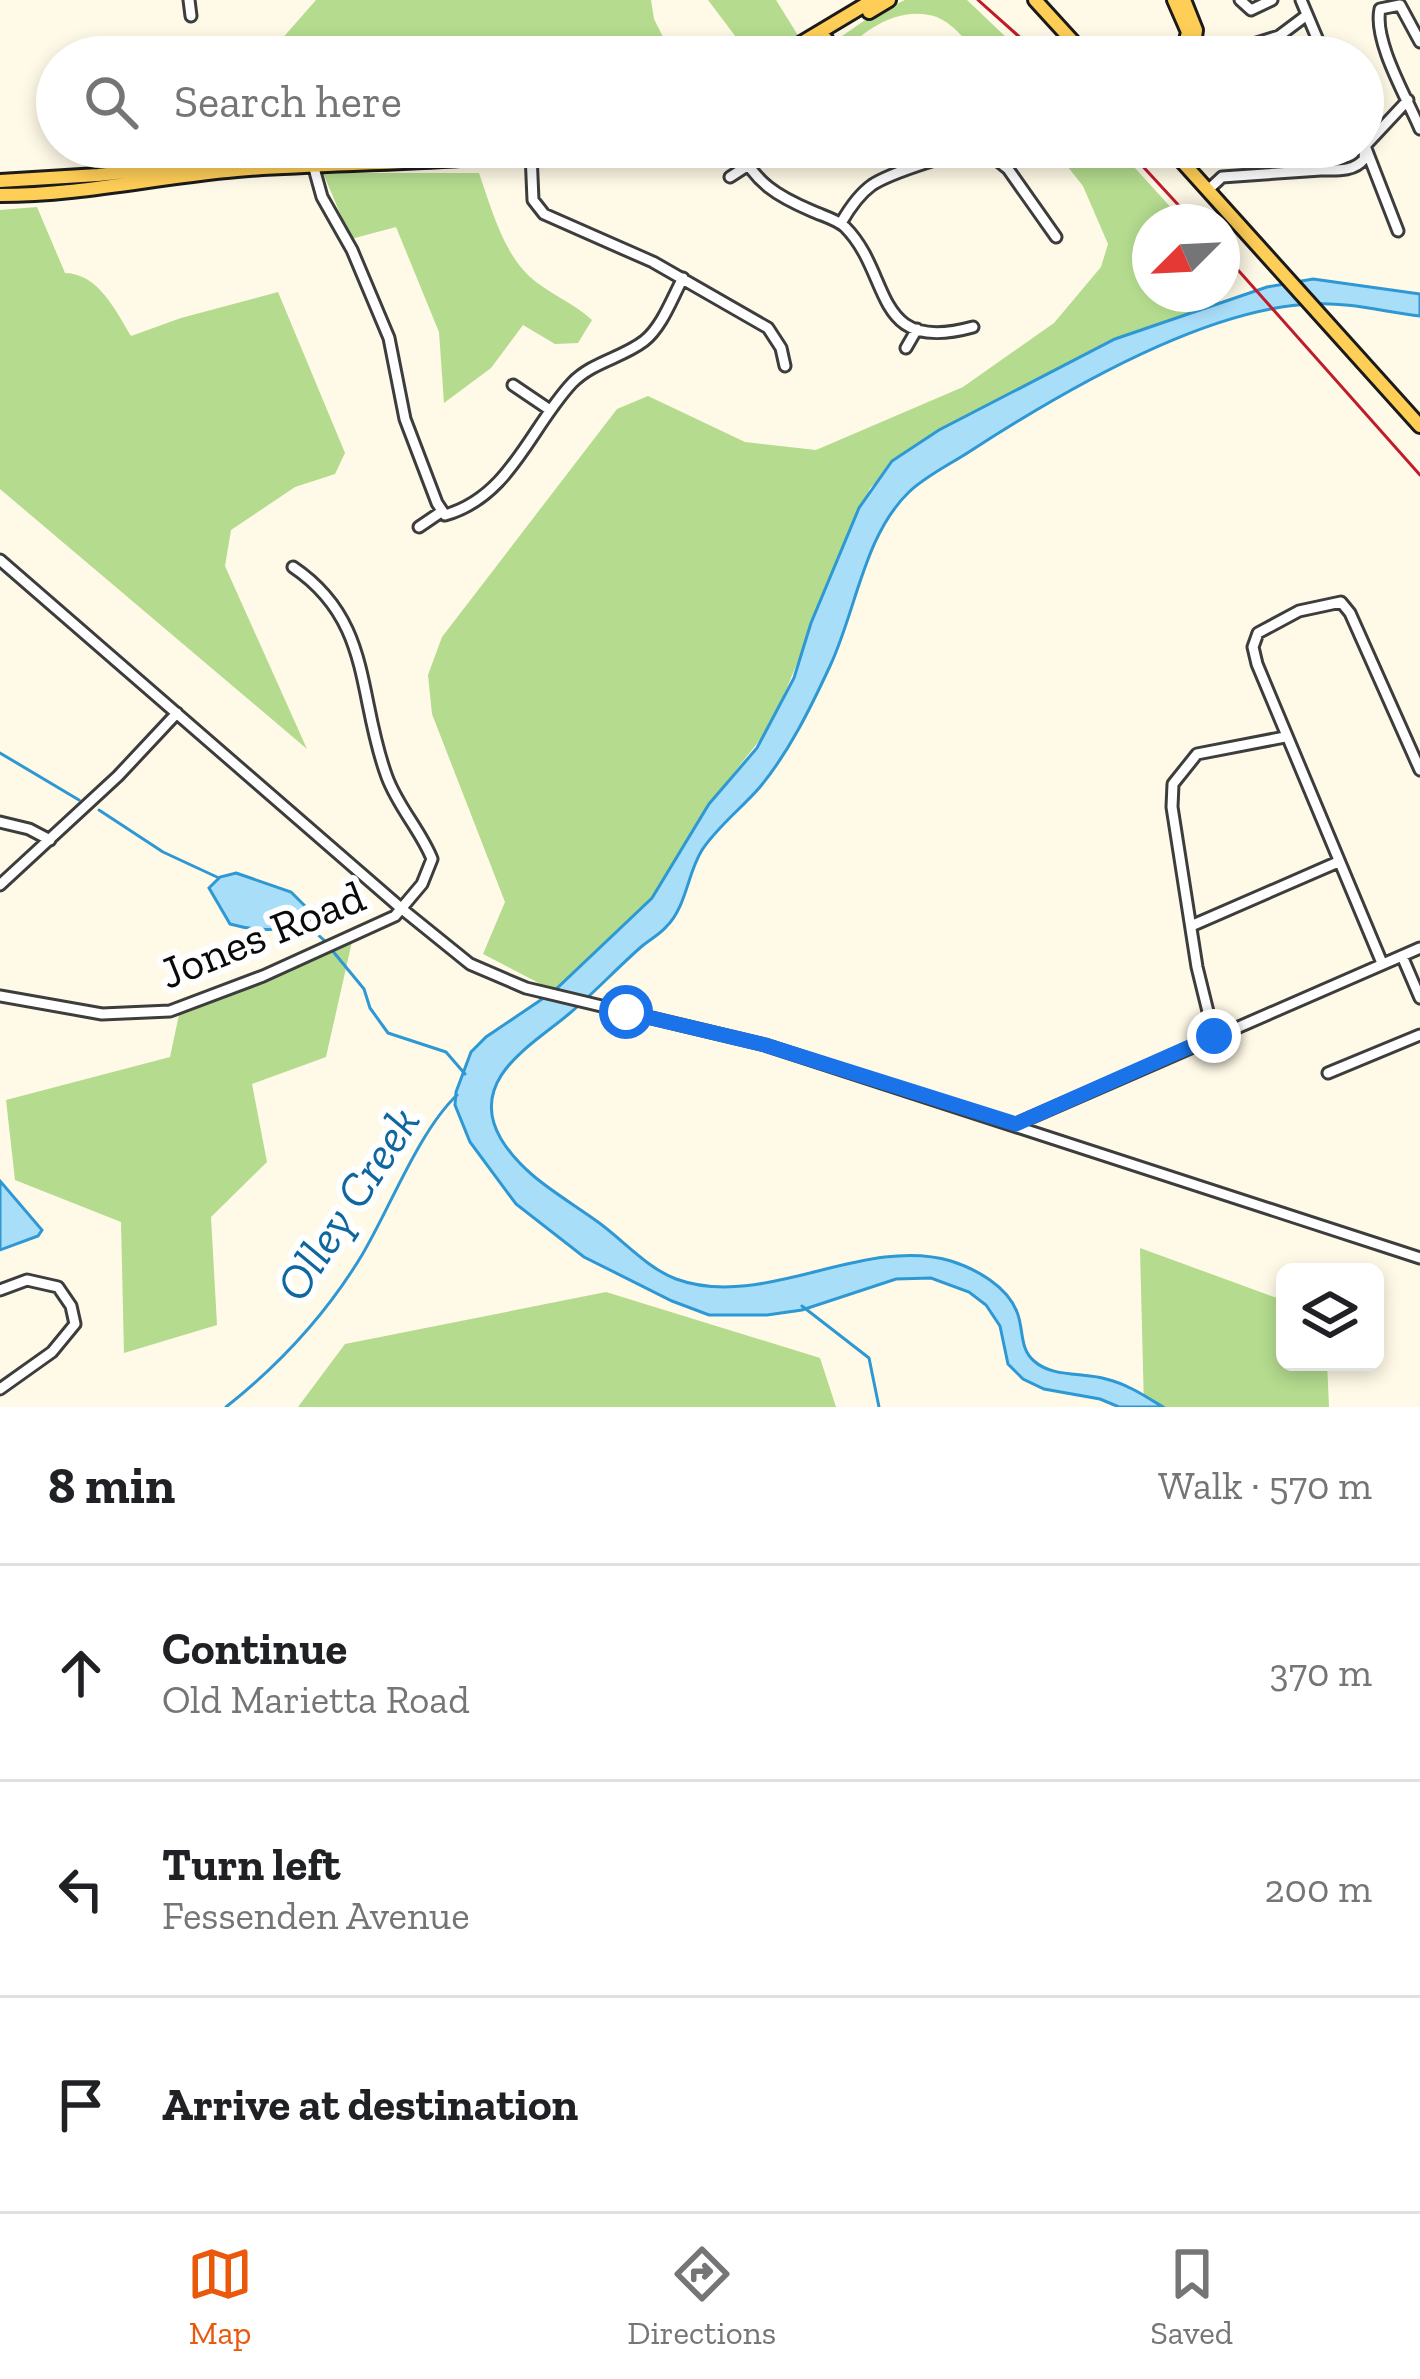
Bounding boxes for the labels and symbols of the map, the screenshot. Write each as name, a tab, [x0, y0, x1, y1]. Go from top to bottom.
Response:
north arrow	[1132, 204, 1240, 312]
street label: Jones Road	[152, 869, 373, 1000]
route start	[599, 985, 653, 1039]
route end	[1187, 1009, 1241, 1063]
water label: Olley Creek	[264, 1095, 431, 1311]

